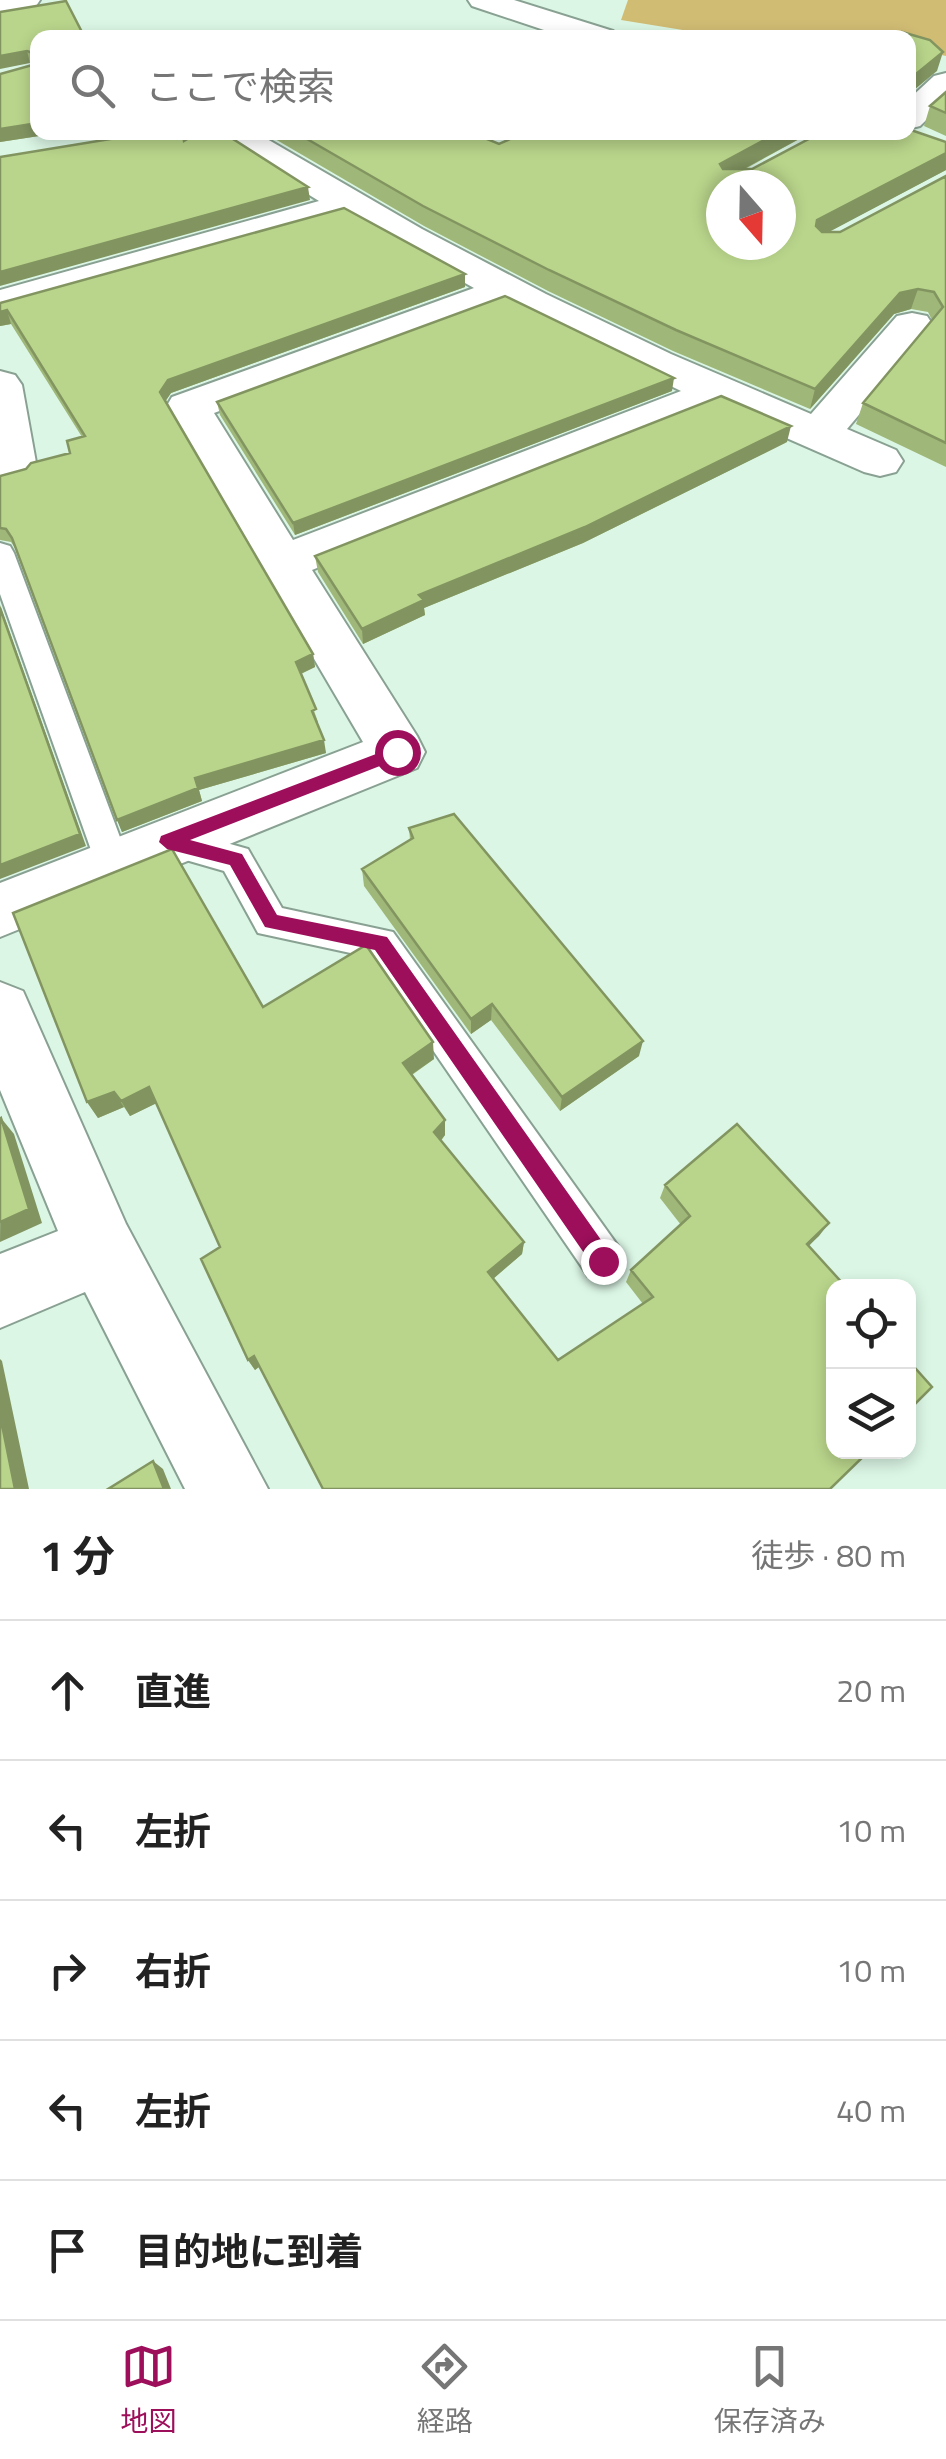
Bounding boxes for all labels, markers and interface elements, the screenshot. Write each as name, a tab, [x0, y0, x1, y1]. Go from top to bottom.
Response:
search box	[30, 30, 916, 140]
text: ここで検索	[145, 57, 335, 115]
icon: search	[65, 58, 120, 113]
north arrow	[706, 170, 796, 260]
route start	[375, 730, 421, 776]
route end	[581, 1239, 627, 1285]
map controls	[826, 1279, 916, 1459]
button: locate	[826, 1279, 916, 1369]
button: layers	[826, 1369, 916, 1459]
text: 1 分	[40, 1523, 115, 1587]
text: 徒歩 · 80 m	[751, 1531, 906, 1579]
text: 直進	[135, 1662, 211, 1720]
icon: ahead	[40, 1663, 95, 1718]
text: 20 m	[836, 1666, 906, 1714]
text: 左折	[135, 1802, 211, 1860]
icon: left	[40, 1803, 95, 1858]
text: 10 m	[836, 1806, 906, 1854]
text: 右折	[135, 1942, 211, 2000]
icon: right	[40, 1943, 95, 1998]
text: 10 m	[836, 1946, 906, 1994]
text: 左折	[135, 2082, 211, 2140]
icon: left	[40, 2083, 95, 2138]
text: 40 m	[836, 2086, 906, 2134]
text: 目的地に到着	[135, 2222, 363, 2280]
icon: arrive	[40, 2223, 95, 2278]
tab: 地図	[120, 2339, 176, 2442]
tab: 経路	[417, 2339, 473, 2442]
tab: 保存済み	[714, 2339, 826, 2442]

